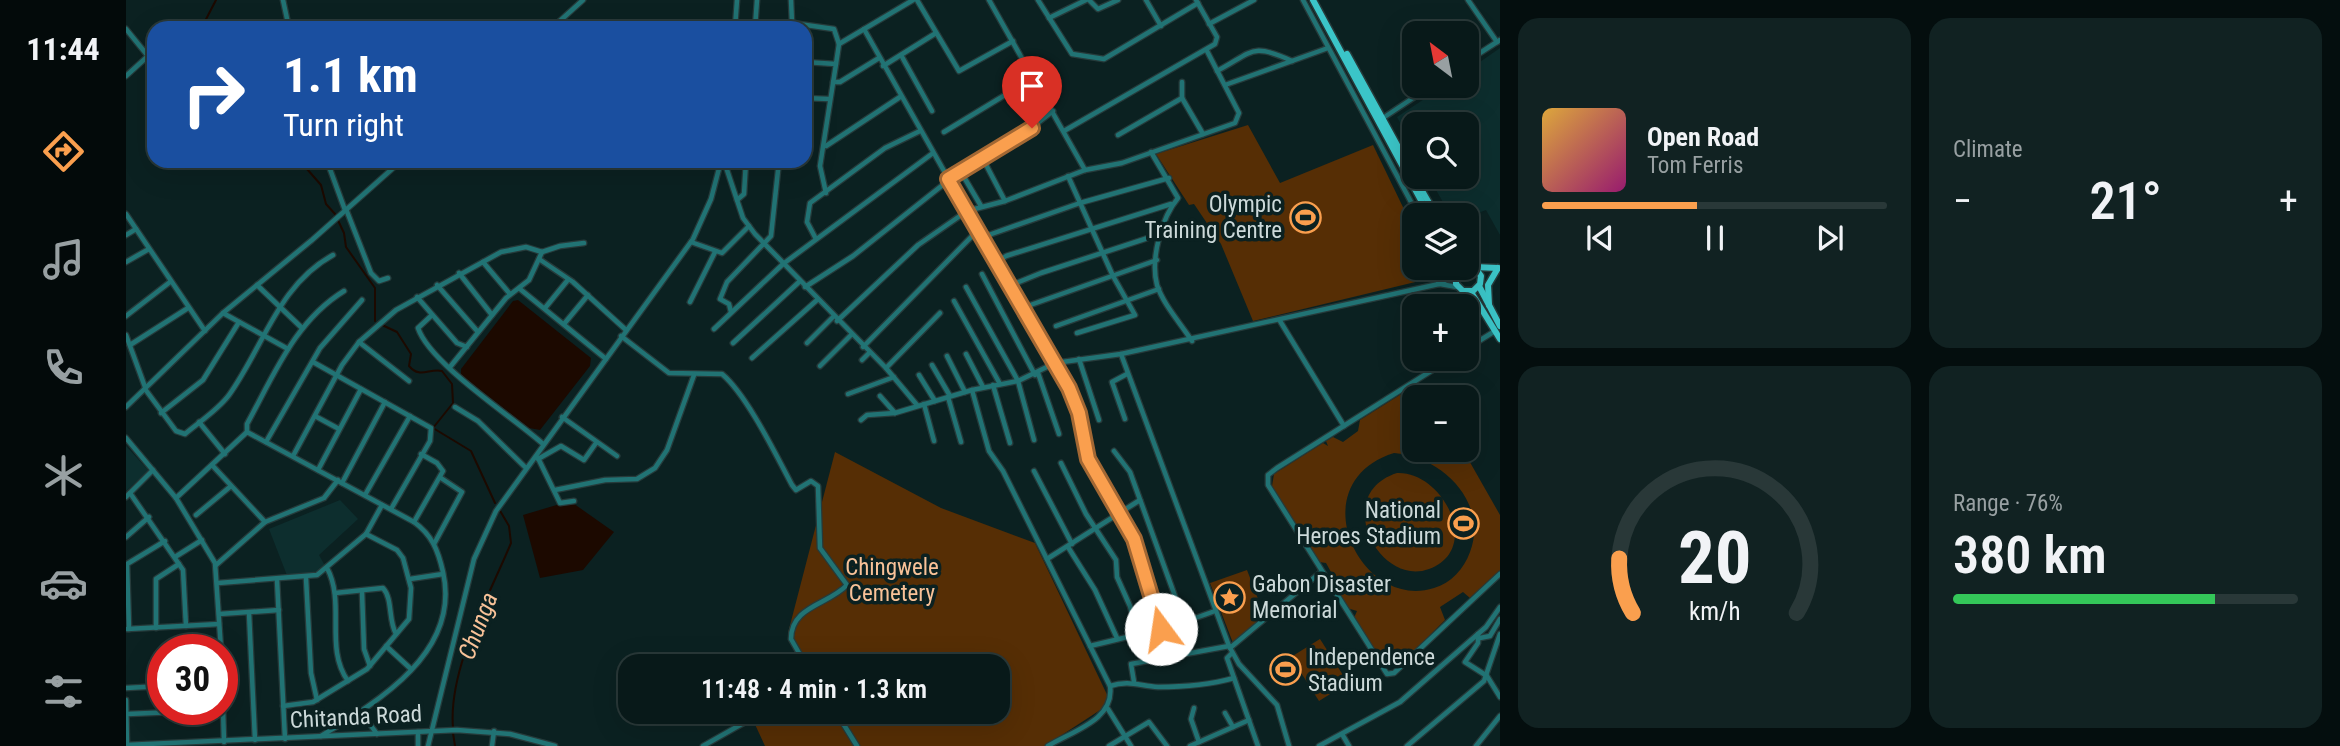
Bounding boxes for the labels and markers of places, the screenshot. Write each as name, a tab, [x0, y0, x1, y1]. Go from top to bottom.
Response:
pin	[1002, 56, 1062, 128]
place label: Olympic Training Centre	[1144, 191, 1282, 244]
sports icon: Olympic Training Centre	[1288, 200, 1322, 234]
place label: National Heroes Stadium	[1296, 497, 1441, 550]
sports icon: National Heroes Stadium	[1447, 506, 1481, 540]
place label: Gabon Disaster Memorial	[1252, 571, 1391, 624]
place icon: Gabon Disaster Memorial	[1212, 580, 1246, 614]
place label: Independence Stadium	[1308, 644, 1435, 697]
sports icon: Independence Stadium	[1268, 653, 1302, 687]

